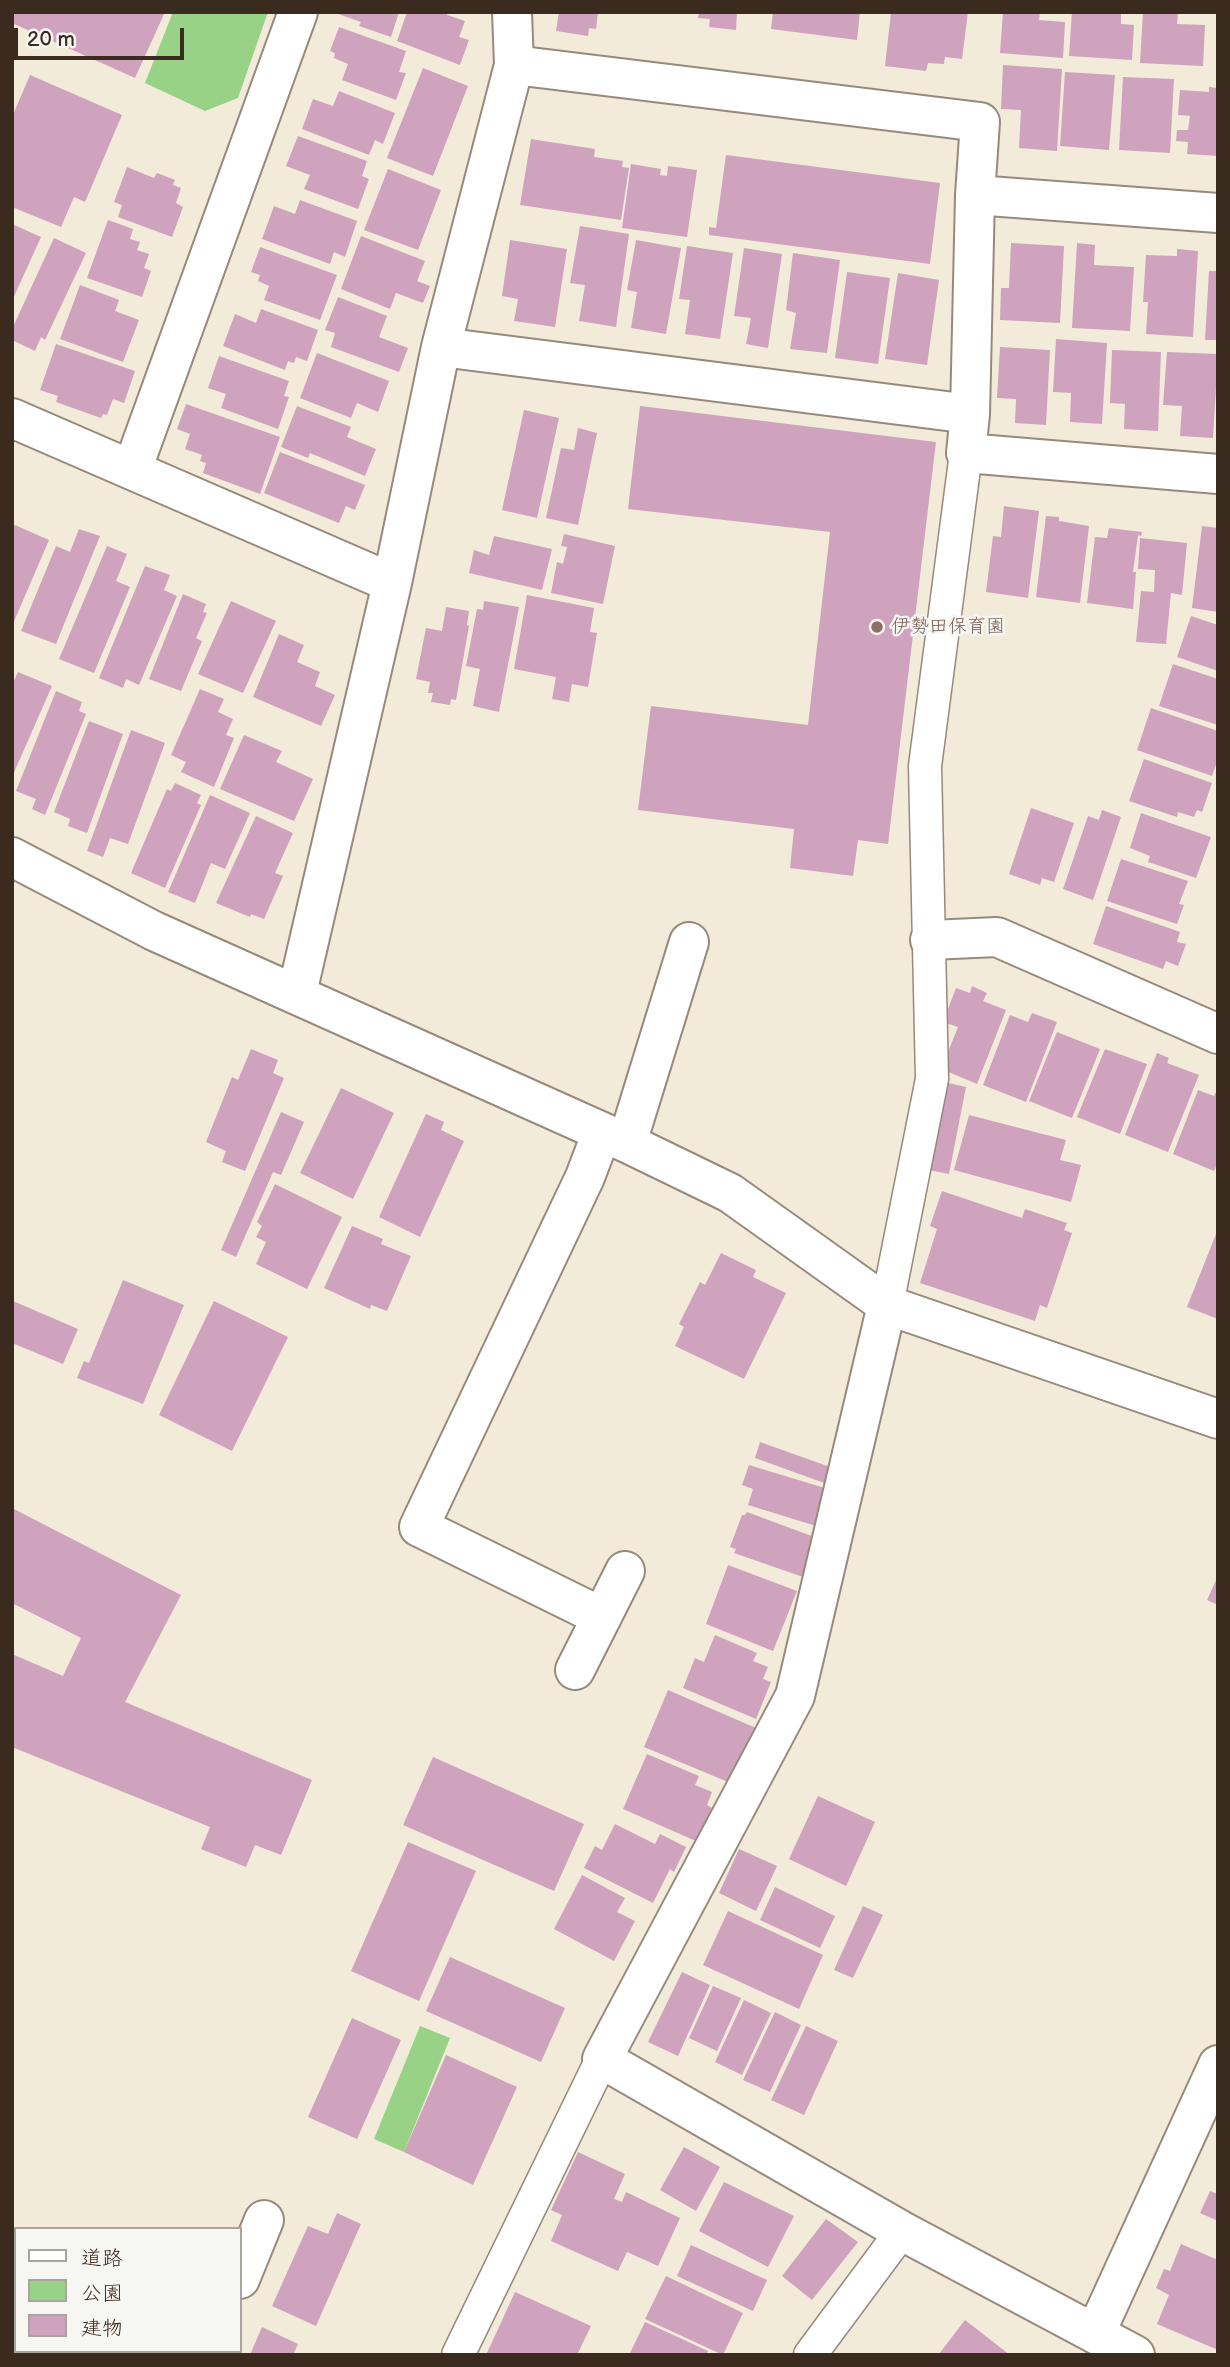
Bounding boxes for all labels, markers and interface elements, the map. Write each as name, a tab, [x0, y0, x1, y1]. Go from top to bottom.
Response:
scale bar	[18, 14, 187, 58]
text: 20 m	[27, 27, 75, 52]
place label: 伊勢田保育園	[891, 616, 1005, 638]
marker: 伊勢田保育園	[869, 619, 885, 635]
legend	[14, 2227, 242, 2353]
text: 道路	[81, 2246, 123, 2271]
text: 公園	[81, 2281, 123, 2306]
text: 建物	[81, 2316, 123, 2341]

